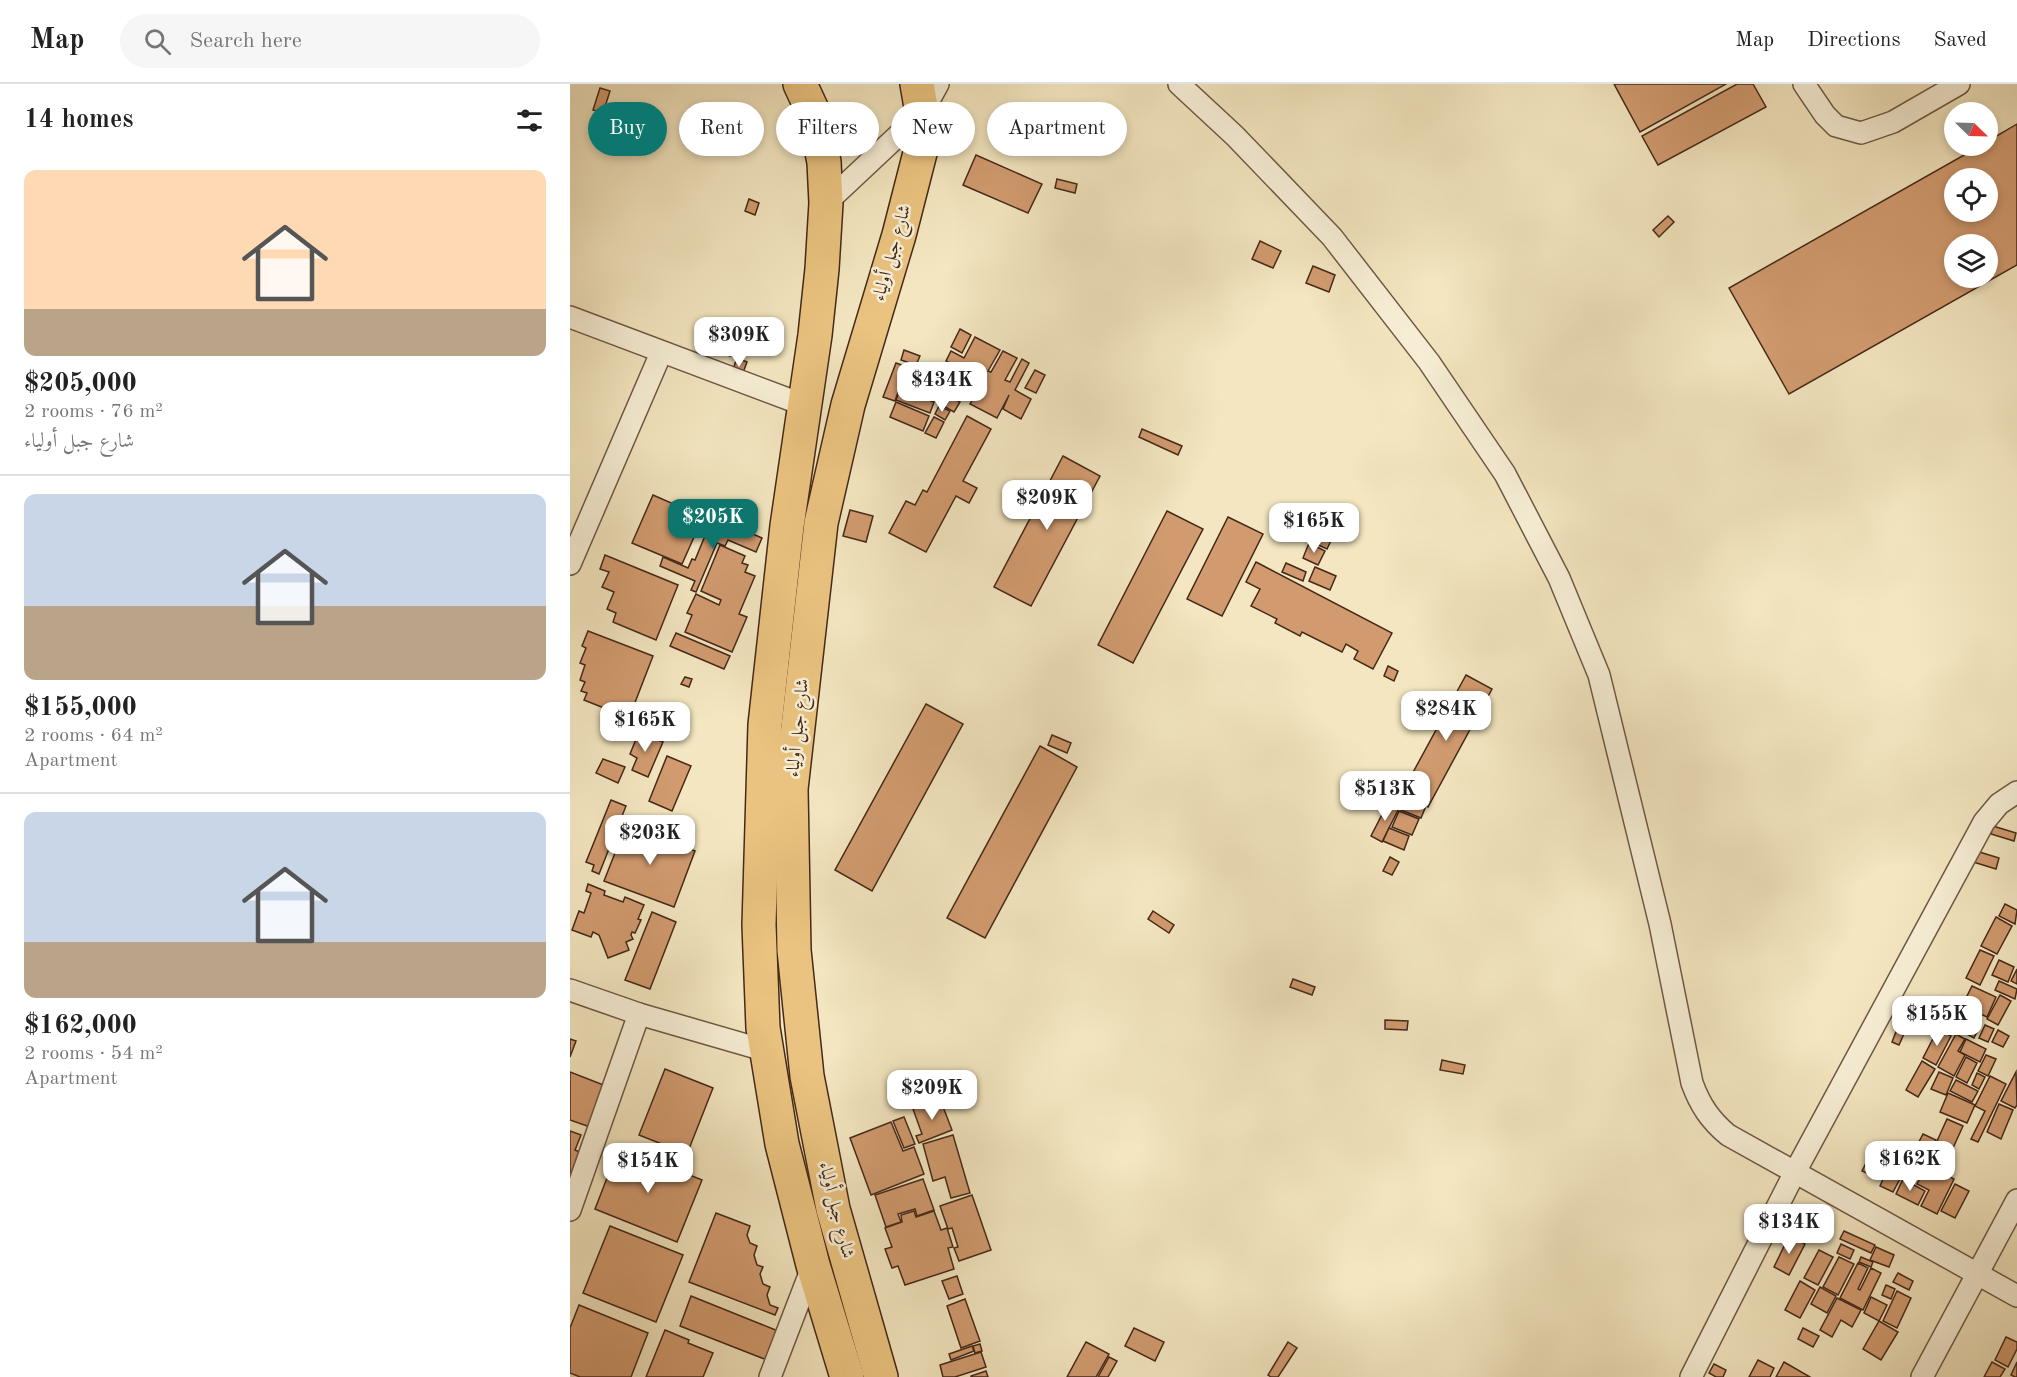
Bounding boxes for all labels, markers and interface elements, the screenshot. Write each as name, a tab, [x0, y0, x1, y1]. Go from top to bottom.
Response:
search box	[120, 14, 540, 68]
icon: search	[141, 25, 174, 58]
text: Map	[30, 27, 84, 55]
text: Search here	[189, 30, 302, 52]
text: Map	[1735, 30, 1774, 51]
text: Directions	[1807, 30, 1901, 51]
text: Saved	[1934, 30, 1987, 51]
chip: Buy	[588, 102, 667, 156]
chip: Rent	[679, 102, 764, 156]
chip: Filters	[776, 102, 879, 156]
chip: New	[891, 102, 975, 156]
chip: Apartment	[987, 102, 1127, 156]
north arrow	[1944, 102, 1998, 156]
map controls	[1944, 102, 1998, 288]
icon: filters	[513, 104, 546, 137]
text: 14 homes	[24, 107, 133, 133]
button: locate	[1944, 168, 1998, 222]
street label: شارع جبل أولياء	[865, 202, 919, 304]
icon: home	[231, 209, 339, 317]
button: layers	[1944, 234, 1998, 288]
pin: $309K	[697, 317, 781, 368]
text: $309K	[708, 326, 770, 346]
pin: $434K	[900, 362, 984, 413]
text: $205,000	[24, 371, 137, 397]
text: $434K	[911, 371, 973, 391]
text: 2 rooms · 76 m²	[24, 402, 163, 422]
text: شارع جبل أولياء	[24, 432, 134, 452]
pin: $209K	[1005, 480, 1089, 531]
text: $209K	[1016, 489, 1078, 509]
pin: $205K	[671, 499, 755, 550]
pin: $165K	[1272, 503, 1356, 554]
text: $205K	[682, 508, 744, 528]
text: $165K	[1283, 512, 1345, 532]
icon: home	[231, 533, 339, 641]
street label: شارع جبل أولياء	[779, 677, 817, 779]
pin: $284K	[1404, 691, 1488, 742]
text: $155,000	[24, 695, 137, 721]
text: $284K	[1415, 700, 1477, 720]
pin: $165K	[603, 702, 687, 753]
text: $165K	[614, 711, 676, 731]
text: 2 rooms · 64 m²	[24, 726, 163, 746]
text: Apartment	[24, 751, 118, 771]
pin: $513K	[1343, 771, 1427, 822]
text: $513K	[1354, 780, 1416, 800]
pin: $203K	[608, 815, 692, 866]
text: $203K	[619, 824, 681, 844]
icon: home	[231, 851, 339, 959]
pin: $155K	[1895, 996, 1979, 1047]
text: $155K	[1906, 1005, 1968, 1025]
text: $162,000	[24, 1013, 137, 1039]
text: 2 rooms · 54 m²	[24, 1044, 163, 1064]
text: Apartment	[24, 1069, 118, 1089]
pin: $209K	[890, 1070, 974, 1121]
text: $209K	[901, 1079, 963, 1099]
pin: $162K	[1868, 1141, 1952, 1192]
pin: $154K	[606, 1143, 690, 1194]
text: $162K	[1879, 1150, 1941, 1170]
text: $154K	[617, 1152, 679, 1172]
street label: شارع جبل أولياء	[810, 1159, 862, 1261]
pin: $134K	[1747, 1204, 1831, 1255]
text: $134K	[1758, 1213, 1820, 1233]

